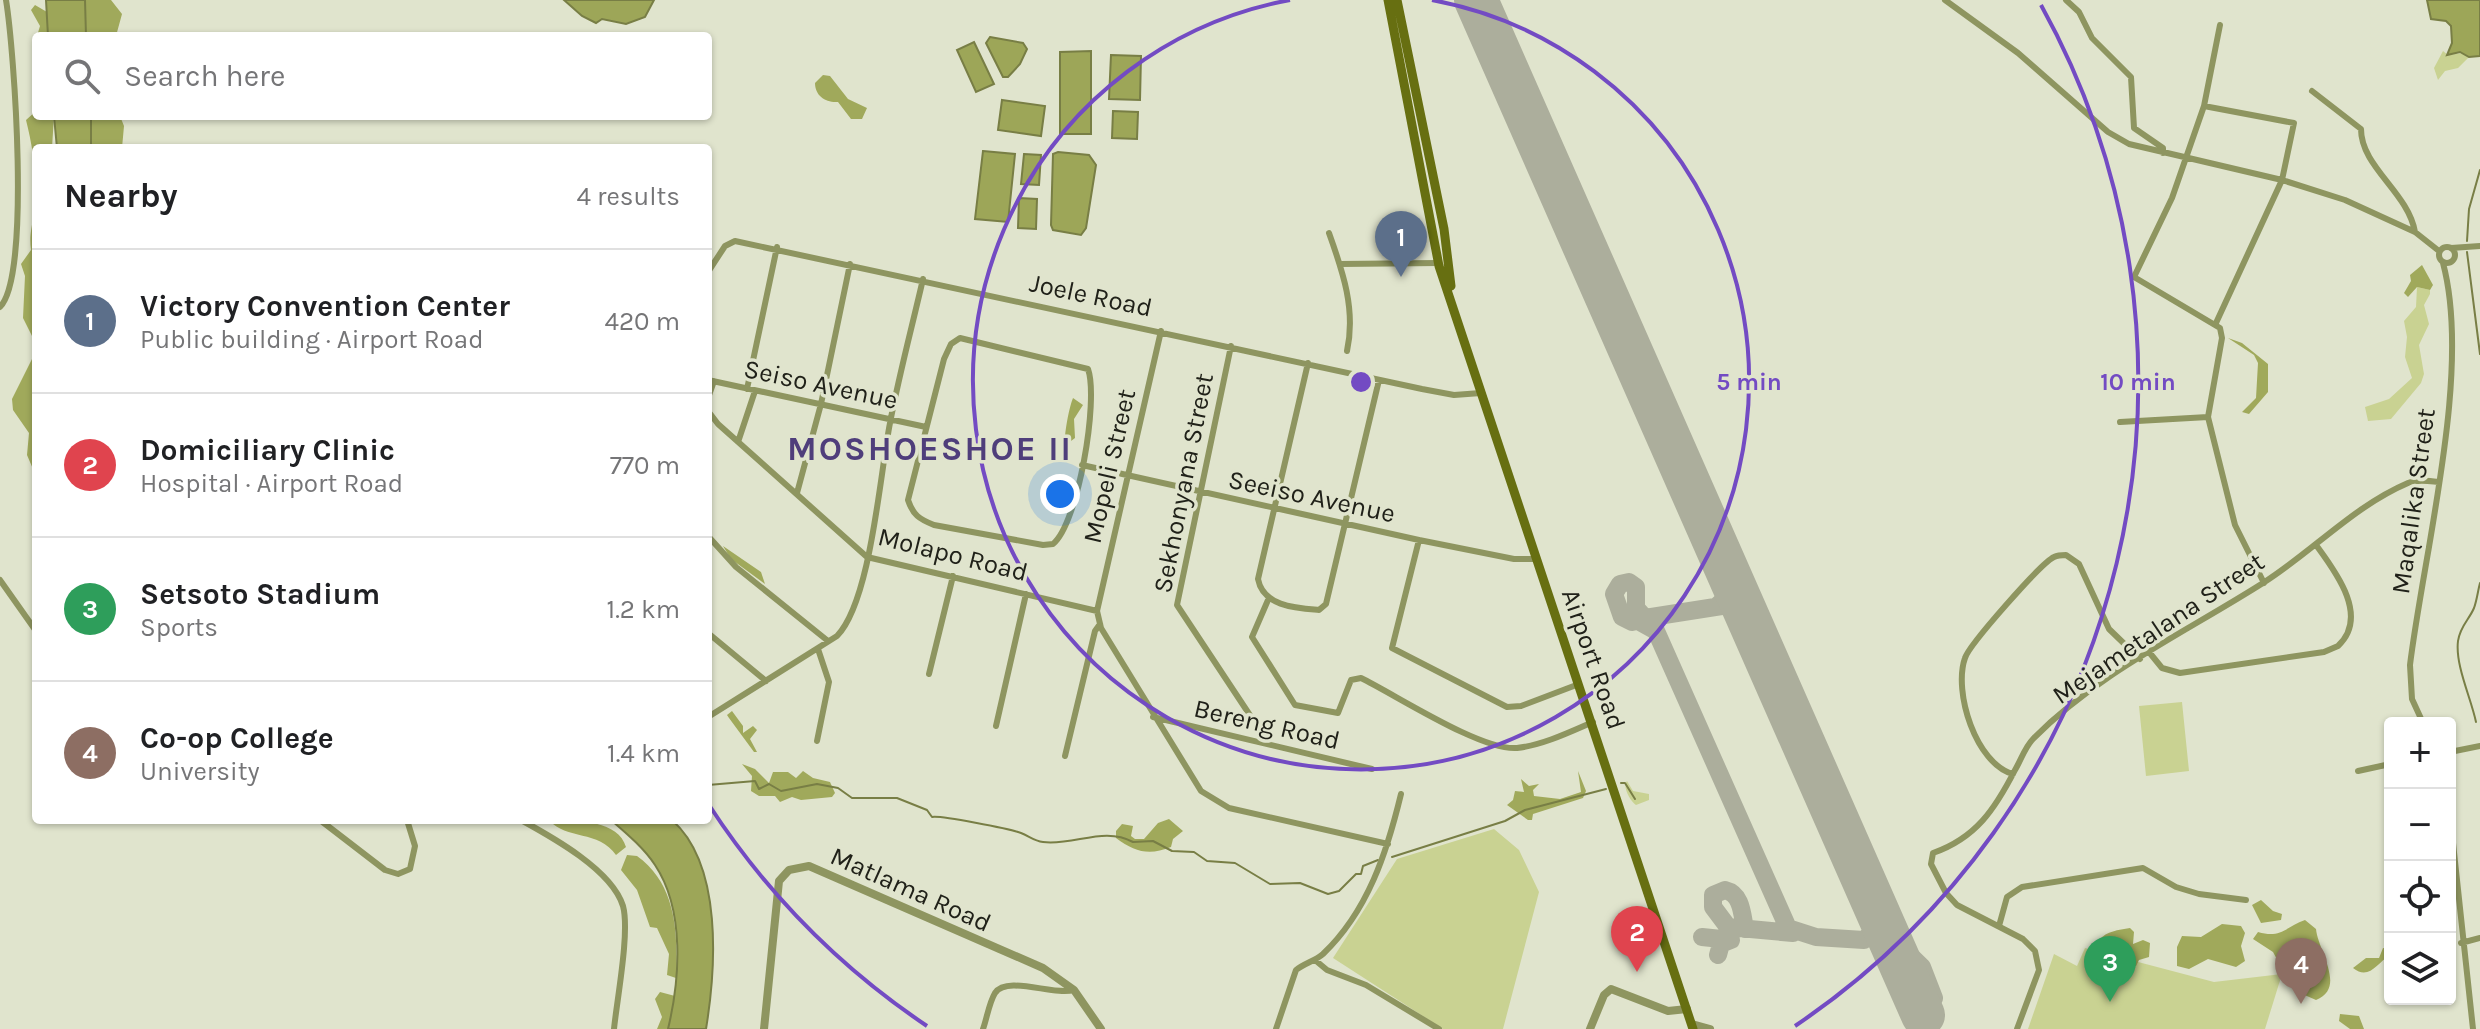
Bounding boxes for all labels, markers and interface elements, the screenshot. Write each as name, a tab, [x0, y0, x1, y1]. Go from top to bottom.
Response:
search box	[32, 32, 712, 120]
icon: search	[60, 54, 104, 98]
text: Search here	[124, 58, 285, 94]
text: Nearby	[64, 176, 178, 216]
text: 4 results	[576, 181, 680, 212]
pin: 1	[1375, 211, 1427, 277]
street label: Joele Road	[1027, 267, 1155, 324]
text: Victory Convention Center	[140, 288, 510, 324]
text: 1	[85, 306, 95, 337]
text: 420 m	[604, 306, 680, 337]
text: Public building · Airport Road	[140, 324, 484, 355]
street label: Seiso Avenue	[741, 353, 901, 416]
centre of rings	[1347, 368, 1375, 396]
text: 5 min	[1716, 368, 1782, 396]
text: 10 min	[2100, 368, 2176, 396]
street label: Sekhonyana Street	[1147, 370, 1220, 596]
street label: Mopeli Street	[1077, 386, 1142, 546]
street label: Maqalika Street	[2385, 406, 2442, 596]
district label: MOSHOESHOE II	[787, 429, 1073, 469]
text: Domiciliary Clinic	[140, 432, 395, 468]
text: 2	[82, 450, 98, 481]
text: 770 m	[610, 450, 680, 481]
street label: Seeiso Avenue	[1226, 464, 1398, 529]
text: Hospital · Airport Road	[140, 468, 403, 499]
your location	[1040, 474, 1080, 514]
street label: Molapo Road	[875, 521, 1031, 588]
street label: Mejametalana Street	[2047, 546, 2270, 711]
text: Setsoto Stadium	[140, 576, 380, 612]
street label: Airport Road	[1555, 585, 1632, 734]
text: 3	[82, 594, 98, 625]
text: 1.2 km	[607, 594, 680, 625]
text: Sports	[140, 612, 218, 643]
street label: Bereng Road	[1191, 693, 1343, 756]
map controls	[2384, 717, 2456, 1005]
button: +	[2384, 717, 2456, 789]
text: Co-op College	[140, 720, 334, 756]
text: 4	[82, 738, 98, 769]
text: 1.4 km	[607, 738, 680, 769]
text: University	[140, 756, 260, 787]
button: −	[2384, 789, 2456, 861]
street label: Matlama Road	[826, 840, 996, 939]
button: locate	[2384, 861, 2456, 933]
pin: 2	[1611, 906, 1663, 972]
button: layers	[2384, 933, 2456, 1005]
pin: 3	[2084, 936, 2136, 1002]
pin: 4	[2275, 938, 2327, 1004]

